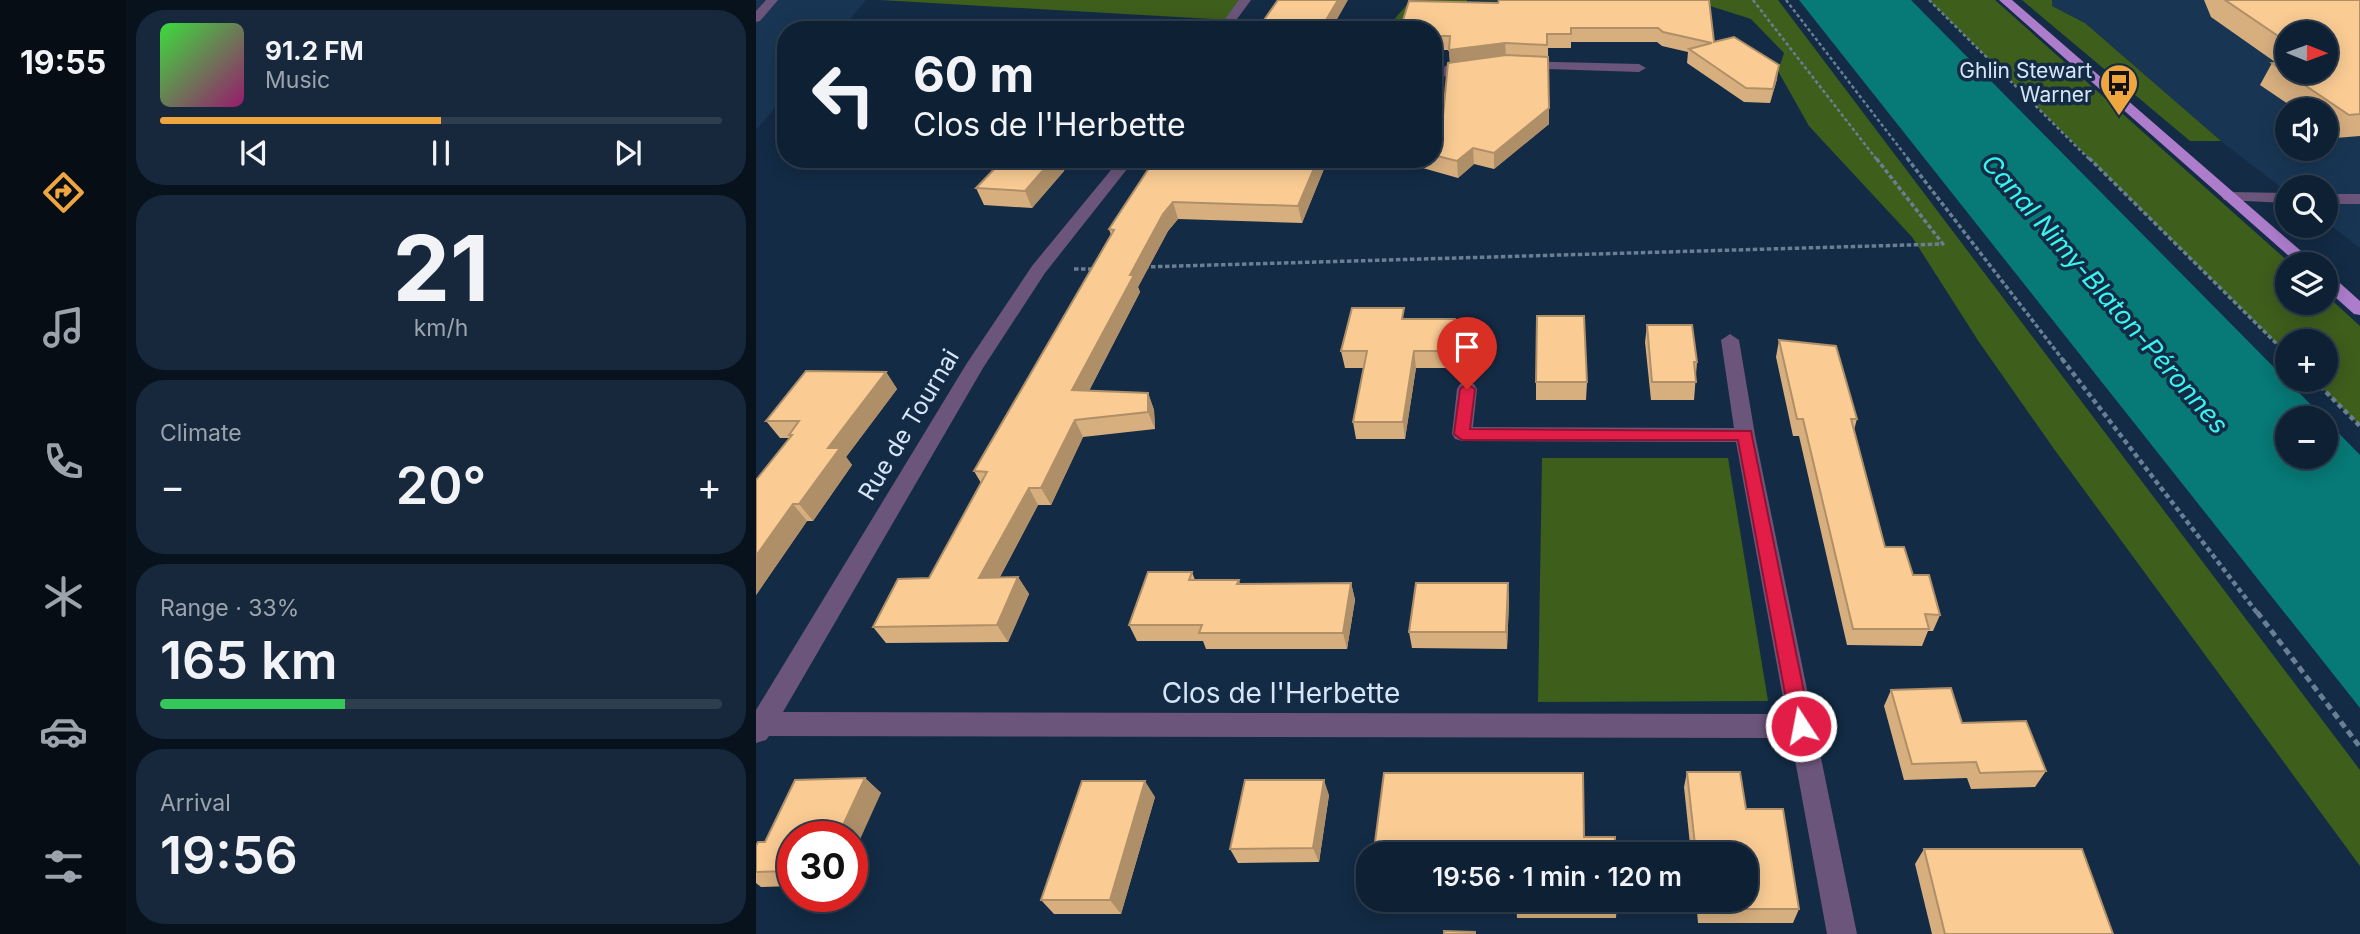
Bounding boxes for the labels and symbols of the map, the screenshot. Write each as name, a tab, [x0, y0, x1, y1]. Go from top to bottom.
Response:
north arrow	[2275, 21, 2338, 84]
place label: Ghlin Stewart Warner	[1959, 58, 2092, 107]
bus stop icon: Ghlin Stewart Warner	[2098, 62, 2140, 117]
water label: Canal Nimy-Blaton-Péronnes	[1976, 148, 2235, 440]
pin	[1437, 317, 1497, 389]
street label: Rue de Tournai	[852, 344, 965, 505]
street label: Clos de l'Herbette	[1162, 676, 1400, 710]
position arrow	[1764, 689, 1838, 763]
speed limit sign: 30	[777, 821, 868, 912]

